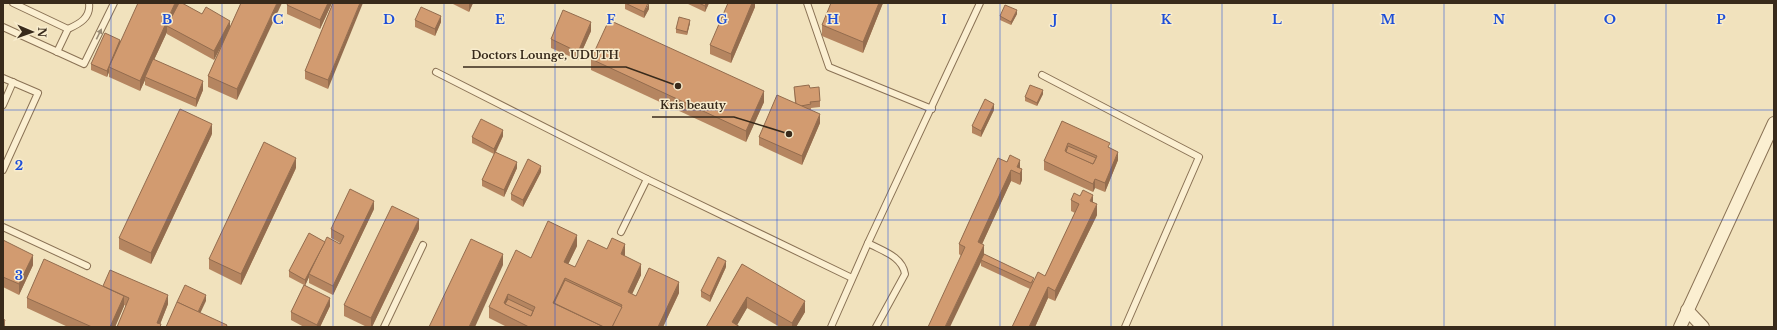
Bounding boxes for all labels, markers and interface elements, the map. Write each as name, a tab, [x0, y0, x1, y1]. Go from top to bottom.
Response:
text: B	[162, 11, 172, 28]
text: C	[273, 11, 284, 28]
text: D	[383, 11, 395, 28]
text: E	[495, 11, 505, 28]
text: F	[607, 11, 616, 28]
text: G	[716, 11, 728, 28]
text: H	[827, 11, 839, 28]
text: I	[941, 11, 947, 28]
text: J	[1049, 11, 1058, 28]
text: K	[1161, 11, 1172, 28]
text: L	[1272, 11, 1282, 28]
text: M	[1381, 11, 1396, 28]
text: N	[1493, 11, 1505, 28]
text: O	[1604, 11, 1616, 28]
text: P	[1716, 11, 1726, 28]
north arrow	[12, 12, 52, 52]
text: N	[35, 27, 49, 38]
one-way arrow	[96, 28, 103, 39]
callout: Doctors Lounge, UDUTH	[463, 44, 626, 67]
text: Doctors Lounge, UDUTH	[471, 48, 619, 62]
callout: Kris beauty	[652, 94, 734, 117]
text: Kris beauty	[660, 98, 727, 112]
text: 2	[15, 157, 23, 174]
text: 3	[15, 267, 23, 284]

